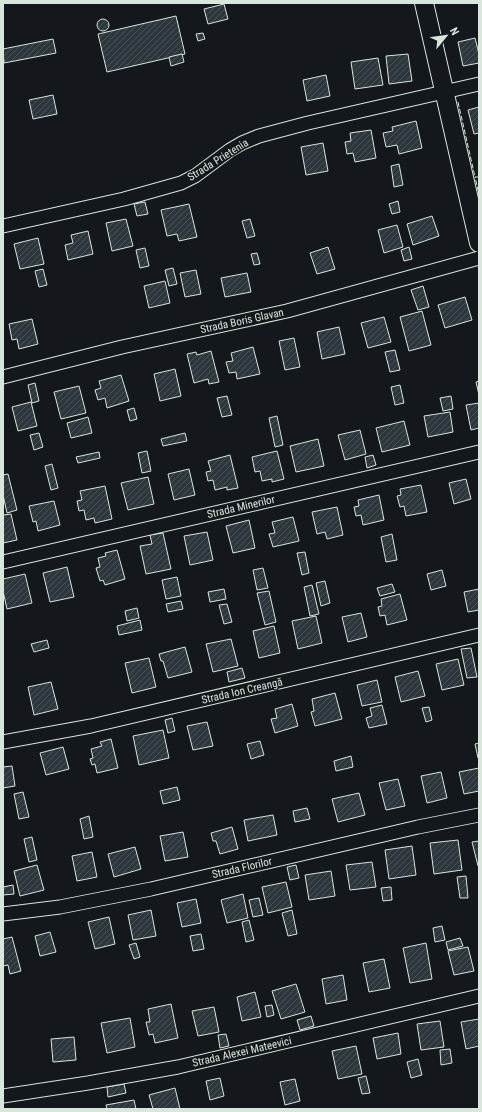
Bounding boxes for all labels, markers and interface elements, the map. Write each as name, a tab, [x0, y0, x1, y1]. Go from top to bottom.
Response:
north arrow	[426, 16, 466, 56]
text: N	[447, 25, 462, 38]
street label: Strada Prietenia	[185, 136, 251, 184]
street label: Strada Boris Glavan	[199, 306, 285, 336]
street label: Strada Minerilor	[206, 493, 277, 521]
street label: Strada Ion Creangă	[200, 675, 284, 707]
street label: Strada Florilor	[211, 855, 274, 881]
street label: Strada Alexei Mateevici	[191, 1034, 293, 1070]

